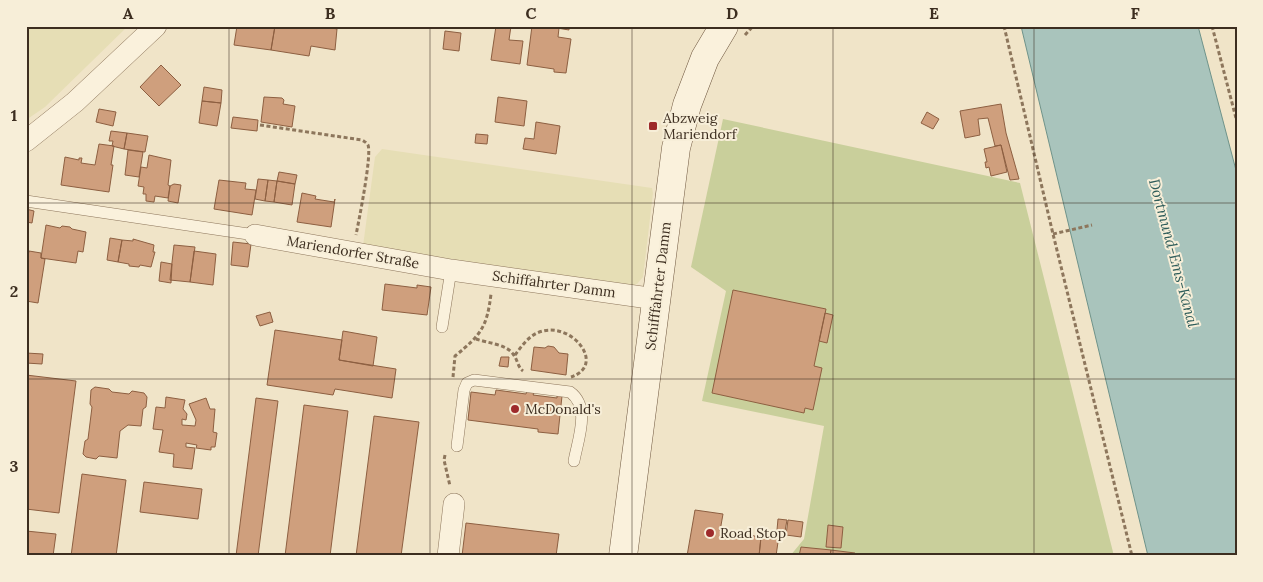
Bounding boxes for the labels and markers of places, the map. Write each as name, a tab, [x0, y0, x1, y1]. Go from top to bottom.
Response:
place label: Abzweig Mariendorf	[662, 109, 738, 143]
marker: Abzweig Mariendorf	[647, 120, 659, 132]
place label: McDonald's	[525, 400, 601, 418]
marker: McDonald's	[509, 403, 521, 415]
place label: Road Stop	[720, 524, 786, 542]
marker: Road Stop	[704, 527, 716, 539]

